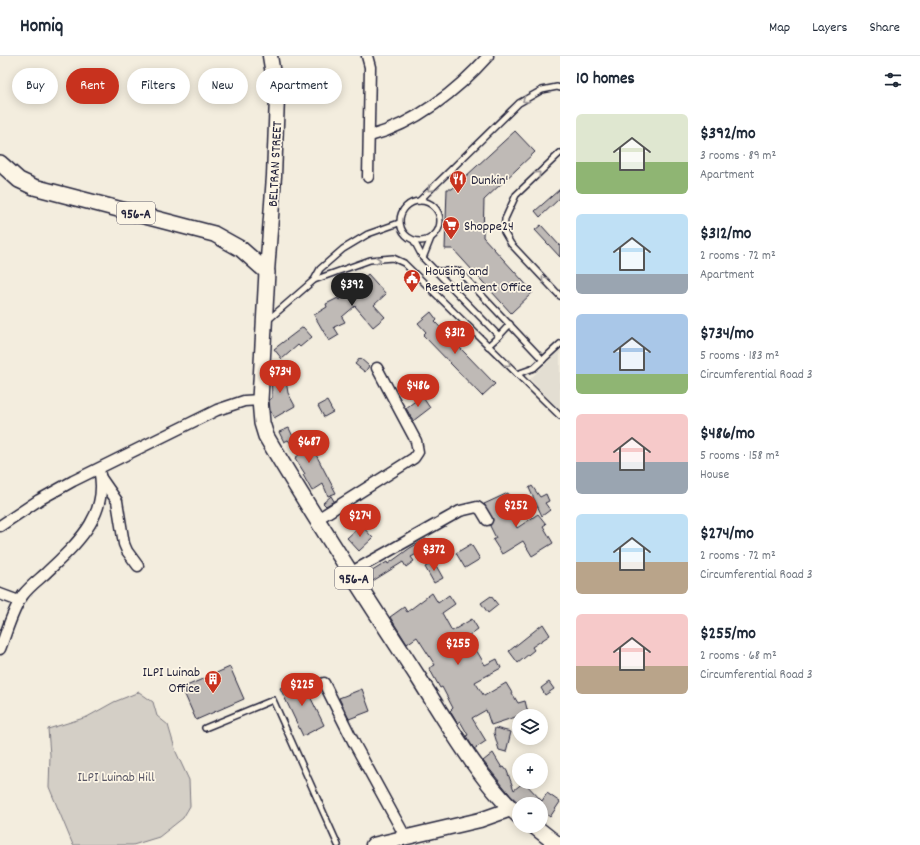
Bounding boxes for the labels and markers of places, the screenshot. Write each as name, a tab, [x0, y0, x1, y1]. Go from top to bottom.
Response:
restaurant icon: Dunkin'	[448, 169, 468, 194]
place label: Dunkin'	[471, 171, 508, 191]
supermarket icon: Shoppe24	[441, 215, 461, 240]
place label: Shoppe24	[464, 217, 514, 237]
place label: Housing and Resettlement Office	[425, 262, 532, 298]
public building icon: Housing and Resettlement Office	[402, 268, 422, 293]
pin: $392	[328, 273, 376, 307]
pin: $312	[431, 321, 479, 355]
pin: $734	[256, 360, 304, 394]
pin: $486	[394, 374, 442, 408]
pin: $687	[285, 430, 333, 464]
pin: $252	[492, 494, 540, 528]
pin: $274	[336, 504, 384, 538]
pin: $372	[410, 538, 458, 572]
pin: $255	[434, 632, 482, 666]
place label: ILPI Luinab Office	[143, 663, 200, 699]
building icon: ILPI Luinab Office	[203, 669, 223, 694]
pin: $225	[278, 673, 326, 707]

